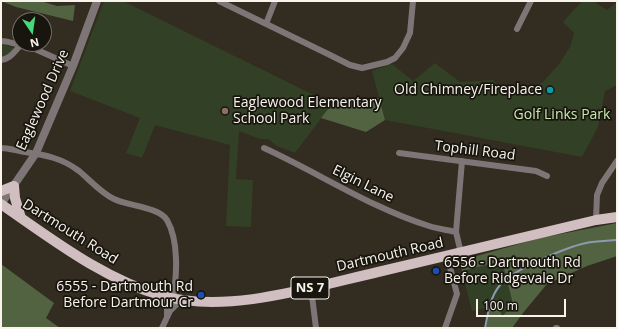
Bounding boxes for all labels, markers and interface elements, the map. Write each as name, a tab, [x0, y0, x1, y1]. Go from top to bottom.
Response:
north arrow	[12, 12, 52, 52]
text: N	[29, 35, 41, 52]
street label: Eaglewood Drive	[13, 47, 73, 153]
place label: Old Chimney/Fireplace	[394, 82, 542, 98]
marker: Old Chimney/Fireplace	[545, 85, 555, 95]
place label: Eaglewood Elementary School Park	[233, 95, 382, 128]
marker: Eaglewood Elementary School Park	[220, 106, 230, 116]
park label: Golf Links Park	[514, 107, 610, 123]
street label: Tophill Road	[434, 138, 516, 164]
street label: Elgin Lane	[330, 162, 396, 206]
street label: Dartmouth Road	[19, 196, 121, 268]
street label: Dartmouth Road	[335, 235, 445, 275]
place label: 6556 - Dartmouth Rd Before Ridgevale Dr	[444, 255, 581, 288]
marker: 6556 - Dartmouth Rd Before Ridgevale Dr	[431, 266, 441, 276]
road number: NS 7	[291, 277, 329, 299]
place label: 6555 - Dartmouth Rd Before Dartmour Cr	[56, 279, 193, 312]
marker: 6555 - Dartmouth Rd Before Dartmour Cr	[196, 290, 206, 300]
scale bar	[478, 291, 568, 317]
text: 100 m	[483, 297, 518, 314]

